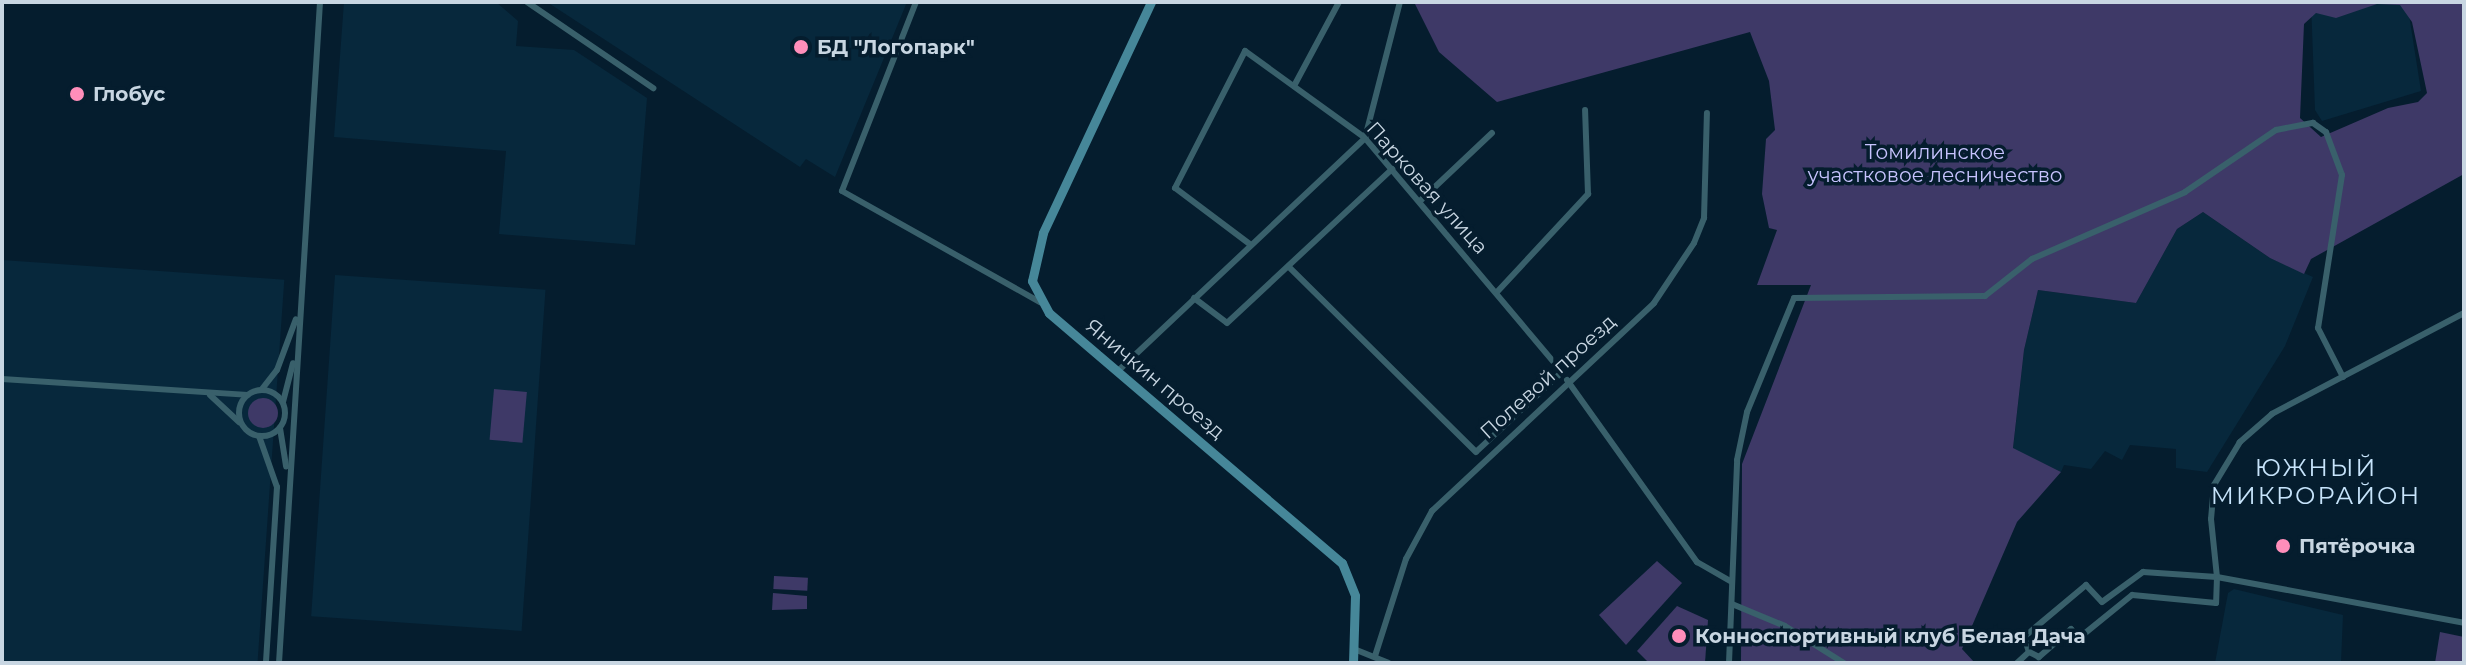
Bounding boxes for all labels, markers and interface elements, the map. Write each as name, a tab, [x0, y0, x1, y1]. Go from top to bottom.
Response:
place label: БД "Логопарк"	[817, 35, 975, 59]
marker: БД "Логопарк"	[792, 38, 810, 56]
place label: Глобус	[93, 82, 165, 106]
marker: Глобус	[68, 85, 86, 103]
street label: Парковая улица	[1361, 117, 1493, 259]
park label: Томилинское участковое лесничество	[1807, 141, 2063, 188]
street label: Полевой проезд	[1475, 310, 1621, 444]
street label: Яничкин проезд	[1081, 314, 1229, 444]
district label: ЮЖНЫЙ МИКРОРАЙОН	[2211, 454, 2421, 510]
place label: Пятёрочка	[2299, 534, 2415, 558]
marker: Пятёрочка	[2274, 537, 2292, 555]
place label: Конноспортивный клуб Белая Дача	[1695, 624, 2085, 648]
marker: Конноспортивный клуб Белая Дача	[1670, 627, 1688, 645]

